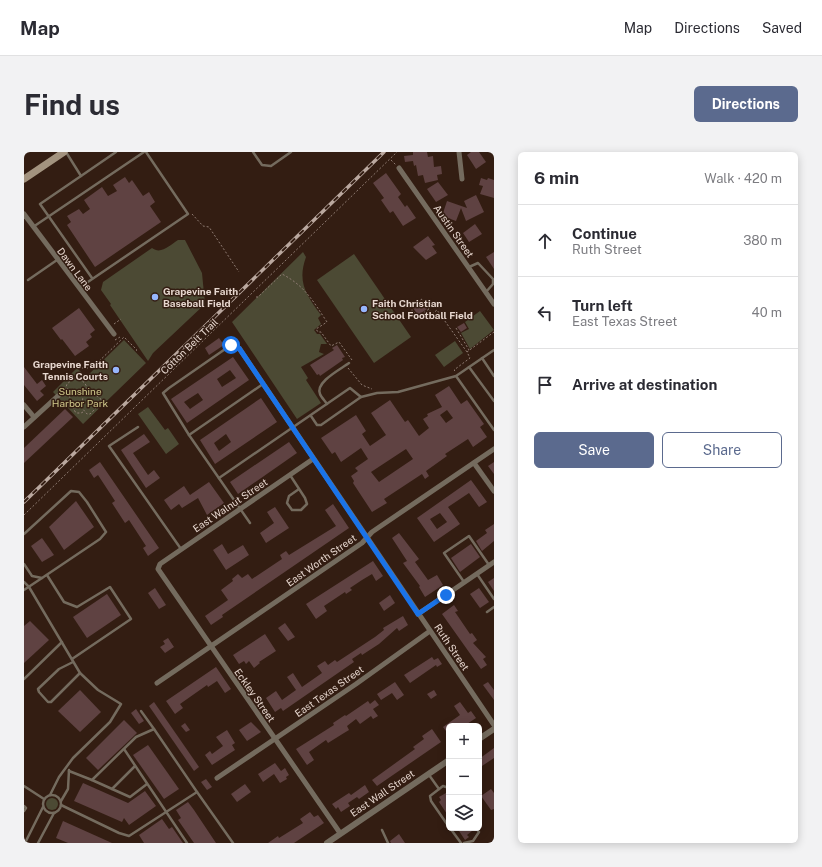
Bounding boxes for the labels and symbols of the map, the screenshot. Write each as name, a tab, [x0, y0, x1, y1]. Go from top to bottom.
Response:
street label: Austin Street	[431, 202, 477, 260]
street label: Dawn Lane	[55, 245, 95, 293]
place label: Grapevine Faith Baseball Field	[163, 285, 238, 309]
marker: Grapevine Faith Baseball Field	[150, 292, 160, 302]
place label: Faith Christian School Football Field	[372, 297, 473, 321]
marker: Faith Christian School Football Field	[359, 304, 369, 314]
street label: Cotton Belt Trail	[158, 316, 220, 376]
route start	[222, 336, 240, 354]
place label: Grapevine Faith Tennis Courts	[33, 358, 108, 382]
marker: Grapevine Faith Tennis Courts	[111, 365, 121, 375]
park label: Sunshine Harbor Park	[52, 385, 109, 409]
street label: East Walnut Street	[190, 476, 270, 534]
street label: East Worth Street	[284, 531, 358, 589]
route end	[437, 586, 455, 604]
street label: Ruth Street	[432, 621, 472, 673]
street label: East Texas Street	[292, 663, 366, 719]
street label: Eckley Street	[232, 666, 278, 724]
street label: East Wall Street	[348, 767, 416, 819]

